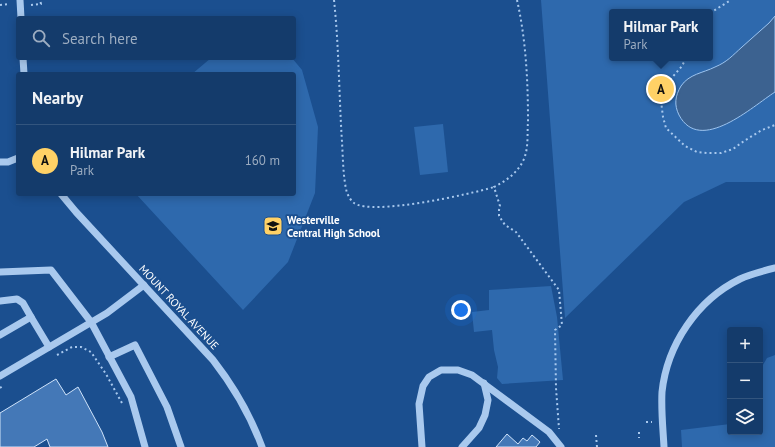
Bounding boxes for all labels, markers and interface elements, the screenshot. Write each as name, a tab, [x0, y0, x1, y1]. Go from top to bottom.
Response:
popup	[609, 9, 713, 61]
search box	[16, 16, 296, 60]
text: Hilmar Park	[623, 17, 699, 36]
icon: search	[30, 27, 52, 49]
text: Search here	[62, 29, 138, 48]
text: Park	[623, 36, 647, 53]
pin: A	[648, 74, 674, 104]
text: Nearby	[32, 87, 83, 109]
text: Hilmar Park	[70, 143, 145, 162]
text: A	[41, 152, 49, 169]
text: 160 m	[245, 152, 280, 169]
text: Park	[70, 162, 94, 179]
place label: Westerville Central High School	[287, 213, 381, 240]
school or university icon: Westerville Central High School	[262, 215, 284, 237]
street label: MOUNT ROYAL AVENUE	[136, 262, 222, 352]
your location	[451, 300, 471, 320]
map controls	[727, 327, 763, 435]
button: +	[727, 327, 763, 363]
button: −	[727, 363, 763, 399]
button: layers	[727, 399, 763, 435]

